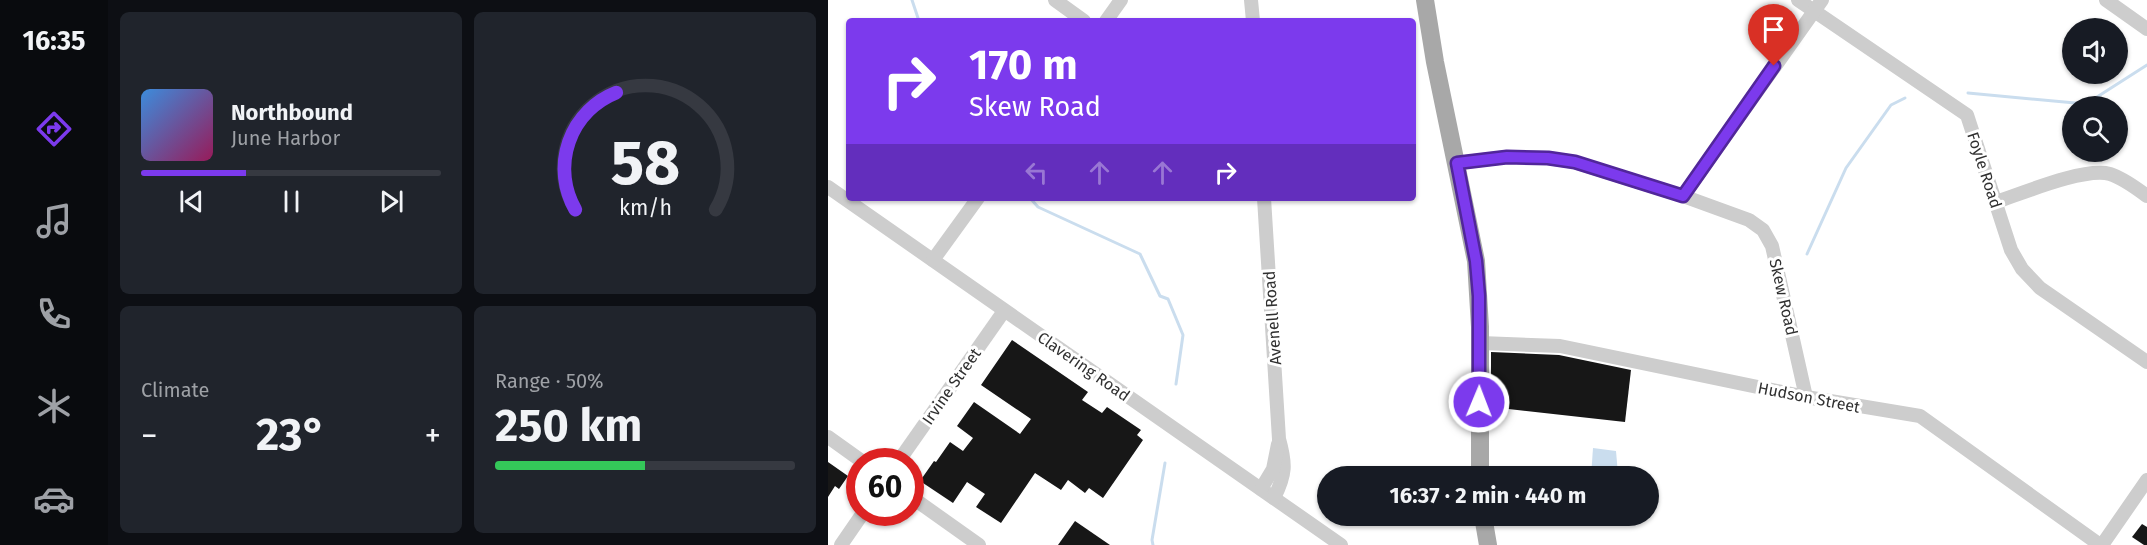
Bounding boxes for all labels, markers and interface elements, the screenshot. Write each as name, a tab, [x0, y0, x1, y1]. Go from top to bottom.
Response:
pin	[1748, 4, 1799, 66]
icon: arrive	[1757, 13, 1790, 46]
map controls	[2062, 18, 2128, 162]
button: sound	[2062, 18, 2128, 84]
text: 16:35	[22, 25, 86, 57]
text: 170 m	[969, 40, 1078, 90]
icon: right	[870, 42, 948, 120]
text: Skew Road	[969, 91, 1101, 123]
button: search	[2062, 96, 2128, 162]
text: Northbound	[231, 99, 353, 126]
icon: directions	[33, 108, 75, 150]
text: June Harbor	[231, 126, 340, 150]
text: 58	[610, 126, 680, 201]
street label: Foyle Road	[1963, 130, 2006, 211]
icon: left	[1020, 156, 1053, 189]
icon: ahead	[1083, 156, 1116, 189]
icon: ahead	[1146, 156, 1179, 189]
icon: right	[1209, 156, 1242, 189]
icon: previous	[175, 185, 208, 218]
icon: pause	[275, 185, 308, 218]
icon: next	[375, 185, 408, 218]
text: km/h	[618, 196, 672, 222]
icon: music	[33, 200, 75, 242]
street label: Skew Road	[1765, 257, 1802, 337]
street label: Avenell Road	[1260, 270, 1285, 366]
icon: phone	[33, 293, 75, 335]
street label: Clavering Road	[1034, 328, 1133, 405]
street label: Irvine Street	[918, 344, 985, 428]
text: Range · 50%	[495, 369, 604, 393]
position arrow	[1447, 370, 1511, 434]
text: Climate	[141, 378, 209, 402]
street label: Hudson Street	[1756, 378, 1862, 417]
icon: climate	[33, 385, 75, 427]
text: 250 km	[495, 399, 642, 453]
text: 23°	[256, 408, 326, 462]
text: −	[141, 416, 158, 456]
text: +	[425, 416, 441, 456]
speed limit sign: 60	[846, 448, 924, 526]
icon: car	[33, 478, 75, 520]
text: 16:37 · 2 min · 440 m	[1390, 482, 1586, 509]

